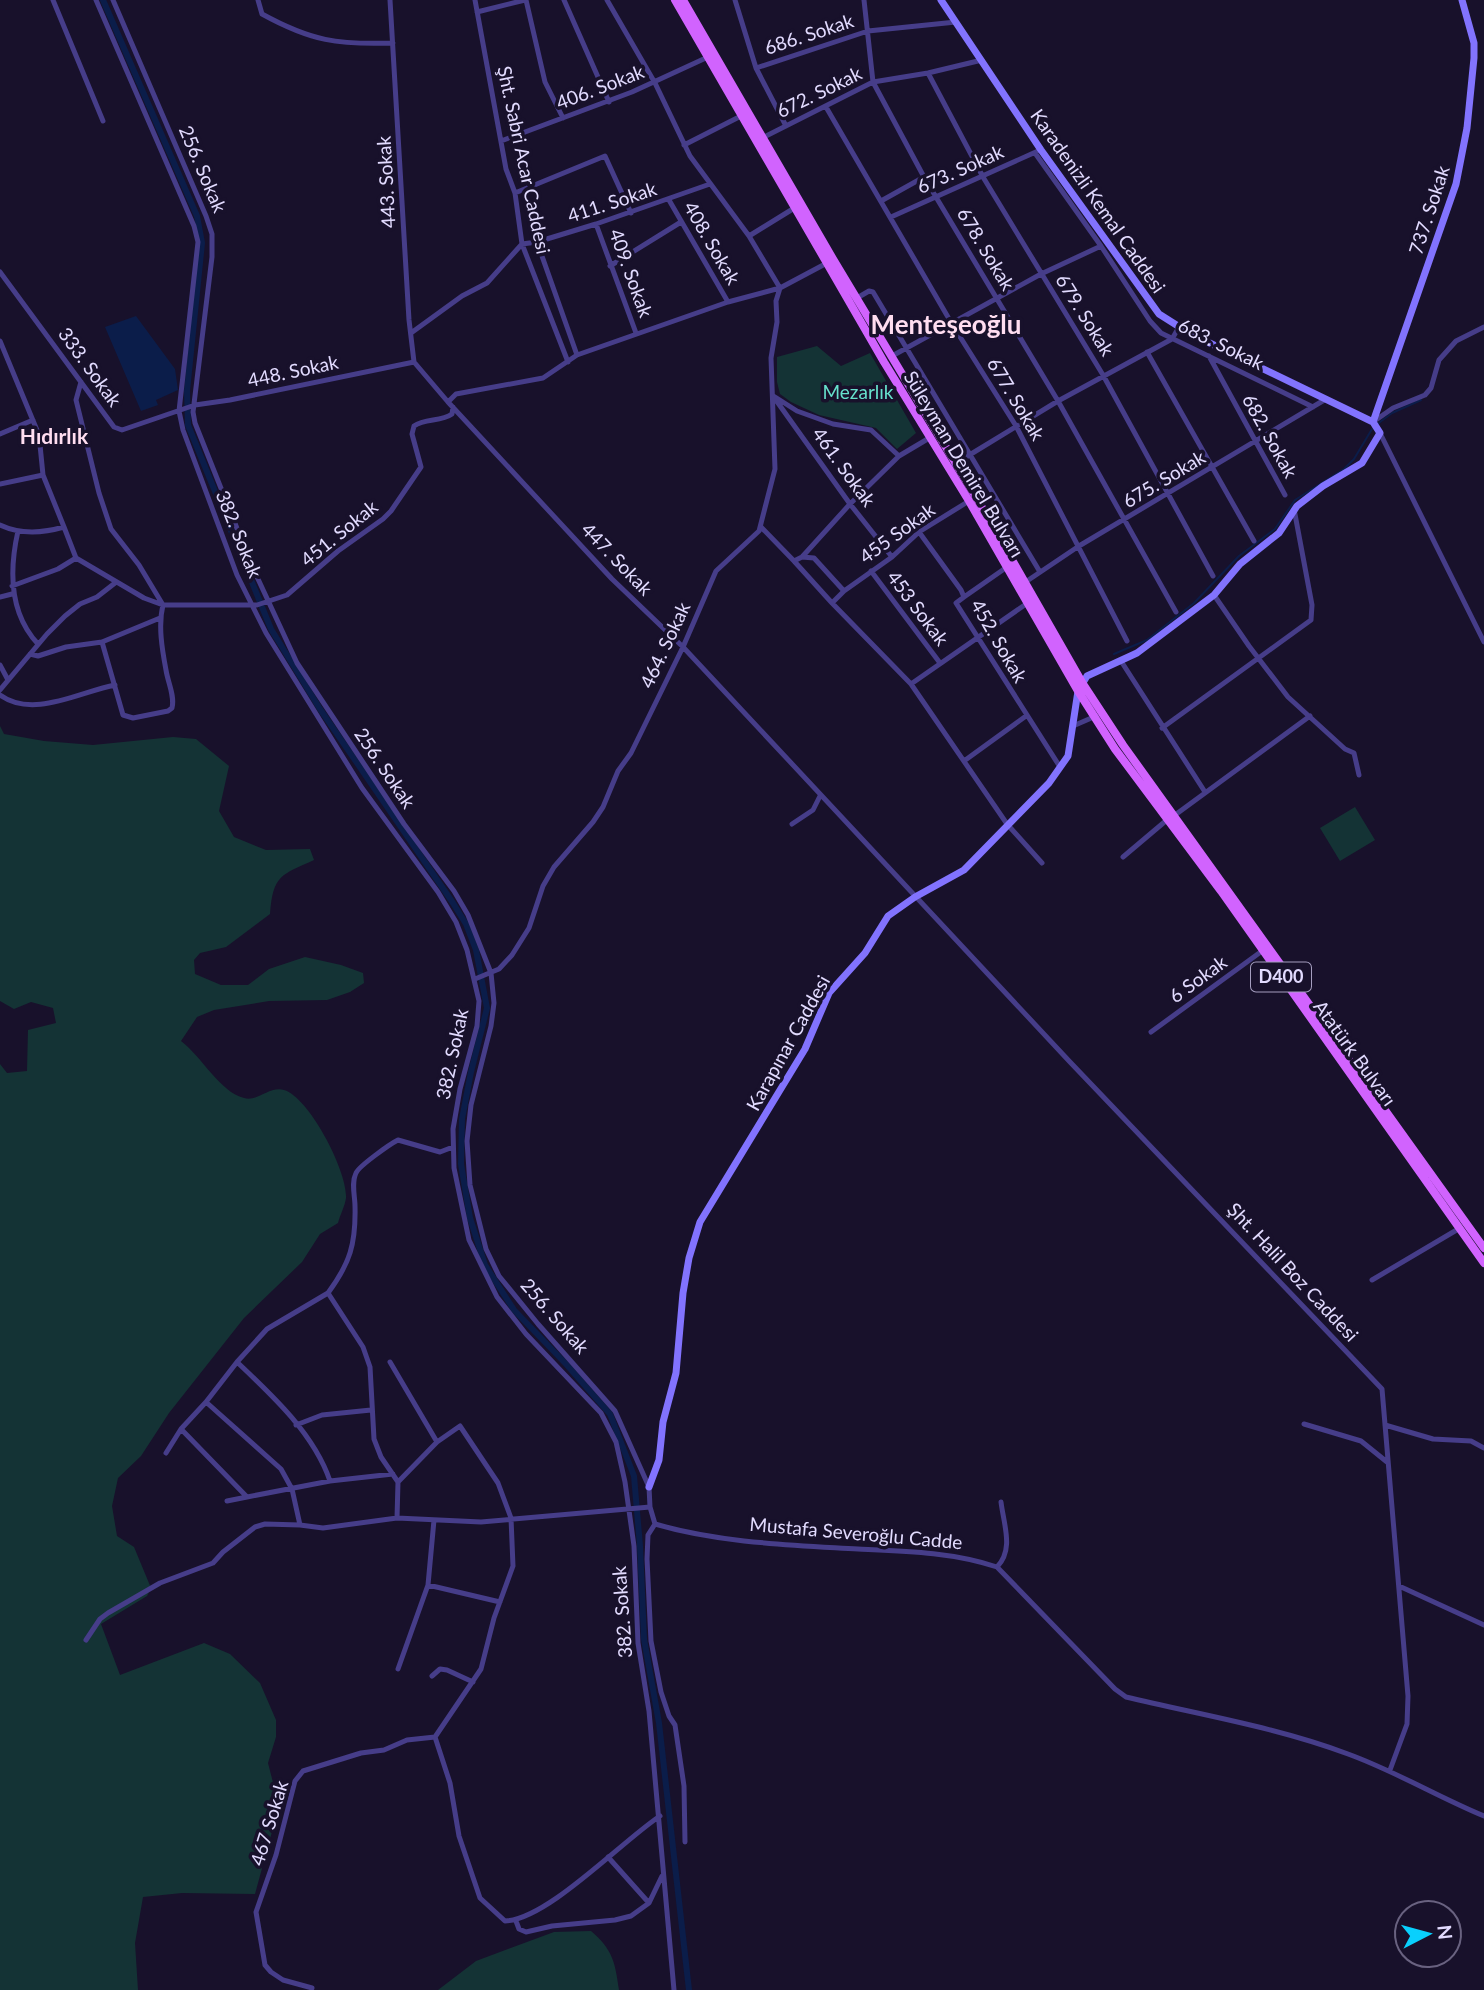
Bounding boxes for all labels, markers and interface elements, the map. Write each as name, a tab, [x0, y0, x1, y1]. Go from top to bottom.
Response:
street label: 686. Sokak	[761, 8, 857, 59]
street label: 406. Sokak	[553, 59, 647, 114]
street label: 672. Sokak	[772, 61, 866, 122]
street label: Şht. Sabri Acar Caddesi	[493, 64, 556, 256]
street label: Karadenizli Kemal Caddesi	[1026, 104, 1171, 297]
street label: 256. Sokak	[175, 122, 232, 216]
street label: 443. Sokak	[372, 135, 399, 229]
street label: 673. Sokak	[913, 139, 1007, 198]
street label: 737. Sokak	[1403, 162, 1454, 257]
street label: 411. Sokak	[564, 176, 660, 227]
street label: 408. Sokak	[679, 197, 746, 289]
street label: 678. Sokak	[953, 203, 1020, 294]
street label: 409. Sokak	[605, 226, 658, 320]
street label: 679. Sokak	[1051, 270, 1120, 360]
district label: Menteşeoğlu	[871, 308, 1021, 340]
street label: 683. Sokak	[1175, 313, 1268, 374]
street label: 333. Sokak	[54, 323, 127, 411]
street label: 448. Sokak	[245, 350, 341, 391]
street label: 677. Sokak	[983, 353, 1050, 444]
street label: Süleyman Demirel Bulvarı	[900, 366, 1029, 561]
park label: Mezarlık	[822, 380, 894, 403]
street label: 682. Sokak	[1238, 390, 1303, 482]
district label: Hıdırlık	[20, 423, 89, 448]
street label: 461. Sokak	[808, 423, 881, 511]
street label: 675. Sokak	[1118, 445, 1209, 512]
street label: 382. Sokak	[212, 487, 268, 581]
street label: 451. Sokak	[296, 494, 382, 571]
street label: 455 Sokak	[854, 497, 939, 568]
street label: 447. Sokak	[577, 518, 658, 600]
street label: 453 Sokak	[883, 566, 954, 650]
street label: 452. Sokak	[966, 595, 1033, 687]
street label: 464. Sokak	[635, 598, 695, 691]
street label: 256. Sokak	[350, 723, 421, 813]
street label: 6 Sokak	[1164, 950, 1231, 1007]
road number: D400	[1251, 962, 1311, 992]
street label: Karapınar Caddesi	[741, 971, 834, 1114]
street label: Atatürk Bulvarı	[1309, 995, 1401, 1110]
street label: 382. Sokak	[431, 1006, 472, 1101]
street label: Şht. Halil Boz Caddesi	[1223, 1198, 1364, 1346]
street label: 256. Sokak	[516, 1273, 595, 1358]
street label: Mustafa Severoğlu Cadde	[749, 1512, 963, 1553]
street label: 382. Sokak	[607, 1565, 636, 1659]
street label: 467 Sokak	[245, 1777, 292, 1868]
north arrow	[1393, 1899, 1463, 1969]
text: N	[1433, 1924, 1458, 1941]

